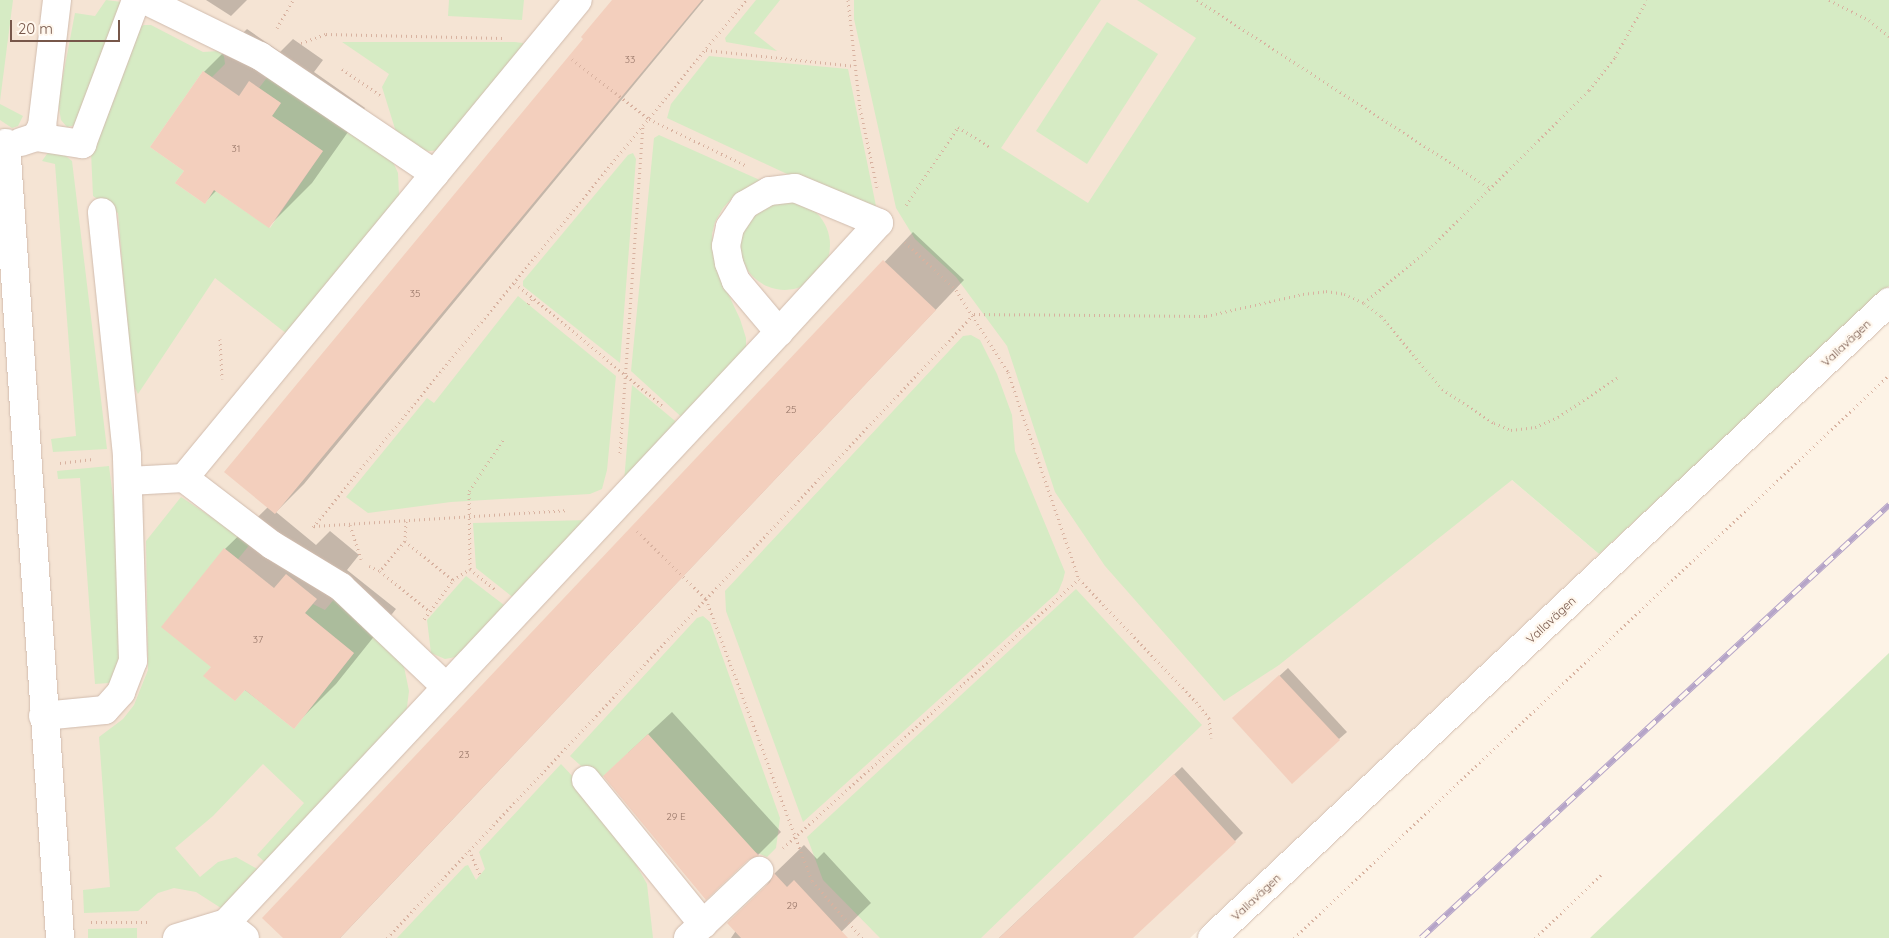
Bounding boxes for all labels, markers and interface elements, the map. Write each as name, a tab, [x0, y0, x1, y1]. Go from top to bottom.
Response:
scale bar	[12, 10, 122, 42]
text: 20 m	[18, 19, 53, 38]
house number: 33	[625, 54, 635, 66]
house number: 31	[232, 143, 240, 155]
house number: 35	[410, 288, 420, 300]
street label: Vallavägen	[1818, 316, 1874, 370]
house number: 25	[786, 404, 796, 416]
street label: Vallavägen	[1523, 593, 1579, 647]
house number: 37	[253, 634, 263, 646]
house number: 23	[459, 749, 469, 761]
house number: 29 E	[666, 811, 686, 823]
street label: Vallavägen	[1228, 870, 1284, 924]
house number: 29	[786, 900, 798, 912]

